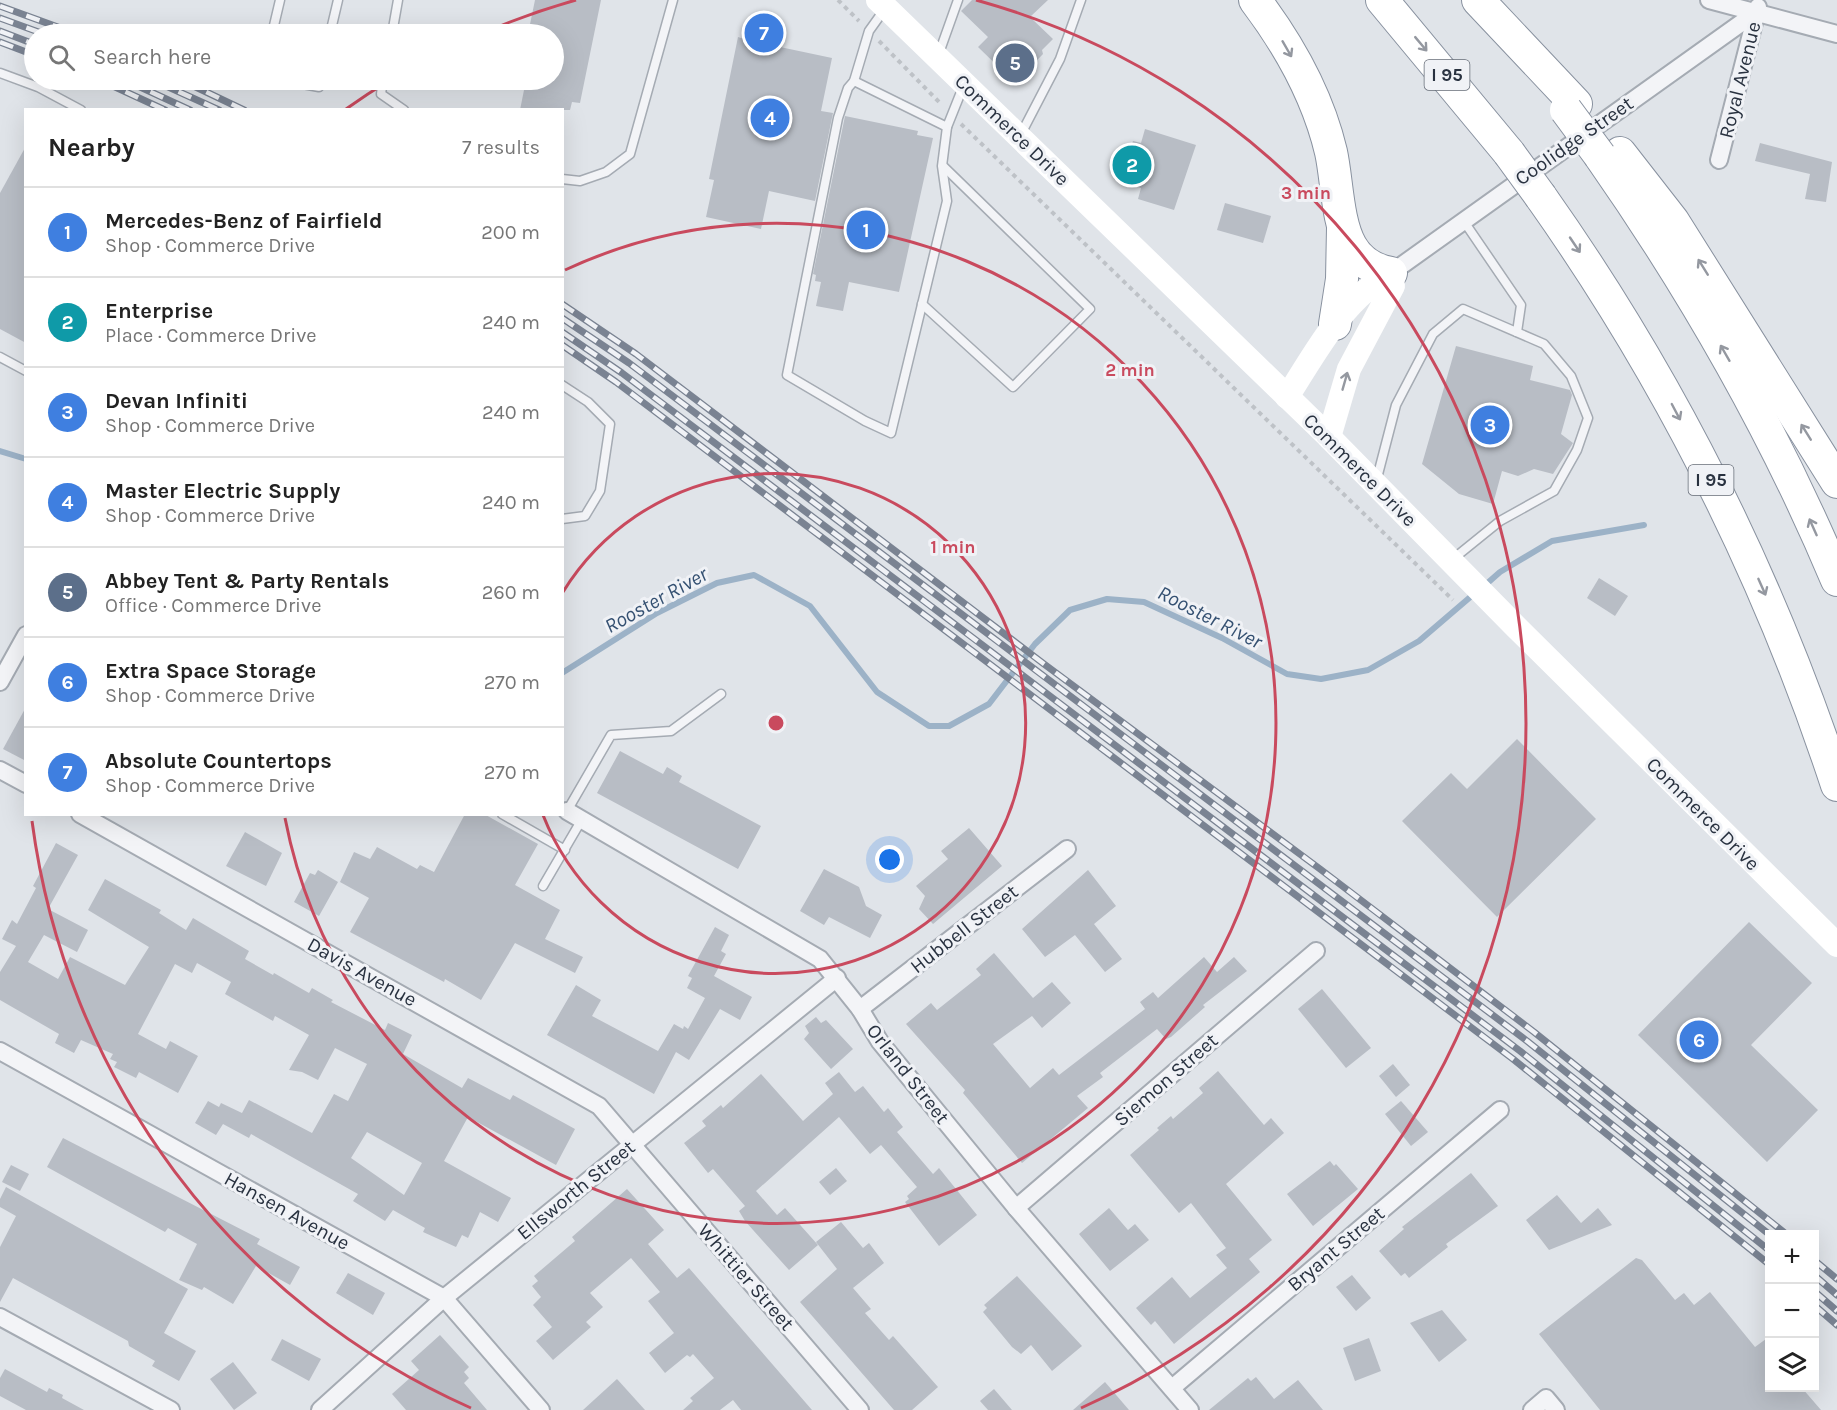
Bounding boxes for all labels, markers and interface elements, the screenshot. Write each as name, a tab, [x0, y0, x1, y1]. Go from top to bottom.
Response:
pin: 7	[744, 10, 783, 56]
street label: Royal Avenue	[1714, 19, 1766, 141]
search box	[24, 24, 564, 90]
one-way arrow	[1414, 36, 1427, 52]
one-way arrow	[1282, 39, 1293, 57]
pin: 5	[996, 40, 1034, 86]
icon: search	[45, 41, 78, 74]
text: Search here	[93, 44, 211, 70]
road number: I 95	[1424, 60, 1470, 90]
street label: Commerce Drive	[950, 70, 1074, 190]
street label: Coolidge Street	[1511, 92, 1638, 190]
pin: 4	[750, 96, 790, 140]
text: Nearby	[48, 132, 135, 163]
text: 7 results	[462, 136, 540, 159]
pin: 2	[1112, 142, 1152, 188]
text: 3 min	[1281, 182, 1331, 204]
text: Mercedes-Benz of Fairfield	[105, 208, 382, 234]
pin: 1	[846, 208, 886, 252]
text: 1	[64, 221, 71, 244]
text: 200 m	[481, 221, 540, 244]
text: Shop · Commerce Drive	[105, 234, 315, 257]
one-way arrow	[1568, 237, 1581, 254]
one-way arrow	[1696, 259, 1708, 276]
text: Enterprise	[105, 298, 213, 324]
text: 2	[61, 311, 74, 334]
text: 240 m	[482, 311, 540, 334]
text: Place · Commerce Drive	[105, 324, 317, 347]
one-way arrow	[1719, 345, 1731, 362]
text: 2 min	[1105, 359, 1155, 381]
one-way arrow	[1340, 372, 1351, 391]
text: Devan Infiniti	[105, 388, 248, 414]
text: 3	[61, 401, 74, 424]
text: 240 m	[482, 401, 540, 424]
pin: 3	[1470, 402, 1510, 448]
one-way arrow	[1671, 402, 1682, 420]
street label: Commerce Drive	[1299, 409, 1421, 531]
text: Shop · Commerce Drive	[105, 414, 315, 437]
one-way arrow	[1800, 424, 1813, 441]
road number: I 95	[1688, 465, 1734, 495]
text: Master Electric Supply	[105, 478, 340, 504]
text: 4	[62, 491, 73, 514]
text: 240 m	[482, 491, 540, 514]
text: Shop · Commerce Drive	[105, 504, 315, 527]
one-way arrow	[1807, 518, 1819, 536]
text: 1 min	[930, 536, 976, 558]
water label: Rooster River	[600, 561, 713, 638]
text: Abbey Tent & Party Rentals	[105, 568, 389, 594]
one-way arrow	[1757, 577, 1768, 595]
water label: Rooster River	[1154, 580, 1267, 654]
text: 5	[62, 581, 73, 604]
text: 260 m	[482, 581, 540, 604]
text: Office · Commerce Drive	[105, 594, 321, 617]
text: Extra Space Storage	[105, 658, 316, 684]
text: 6	[61, 671, 74, 694]
text: 270 m	[484, 671, 540, 694]
text: Shop · Commerce Drive	[105, 684, 315, 707]
centre of rings	[766, 713, 786, 733]
text: Absolute Countertops	[105, 748, 332, 774]
street label: Commerce Drive	[1642, 753, 1764, 875]
text: 7	[63, 761, 72, 784]
text: 270 m	[484, 761, 540, 784]
text: Shop · Commerce Drive	[105, 774, 315, 797]
your location	[875, 845, 904, 874]
street label: Hubbell Street	[906, 880, 1023, 978]
street label: Davis Avenue	[303, 933, 421, 1011]
pin: 6	[1680, 1018, 1718, 1062]
street label: Orland Street	[862, 1020, 954, 1129]
street label: Siemon Street	[1110, 1028, 1223, 1131]
street label: Ellsworth Street	[512, 1135, 640, 1245]
street label: Hansen Avenue	[220, 1167, 354, 1255]
street label: Bryant Street	[1283, 1202, 1389, 1296]
street label: Whittier Street	[693, 1219, 799, 1335]
map controls	[1765, 1230, 1819, 1392]
button: +	[1765, 1230, 1819, 1284]
button: −	[1765, 1284, 1819, 1338]
button: layers	[1765, 1338, 1819, 1392]

